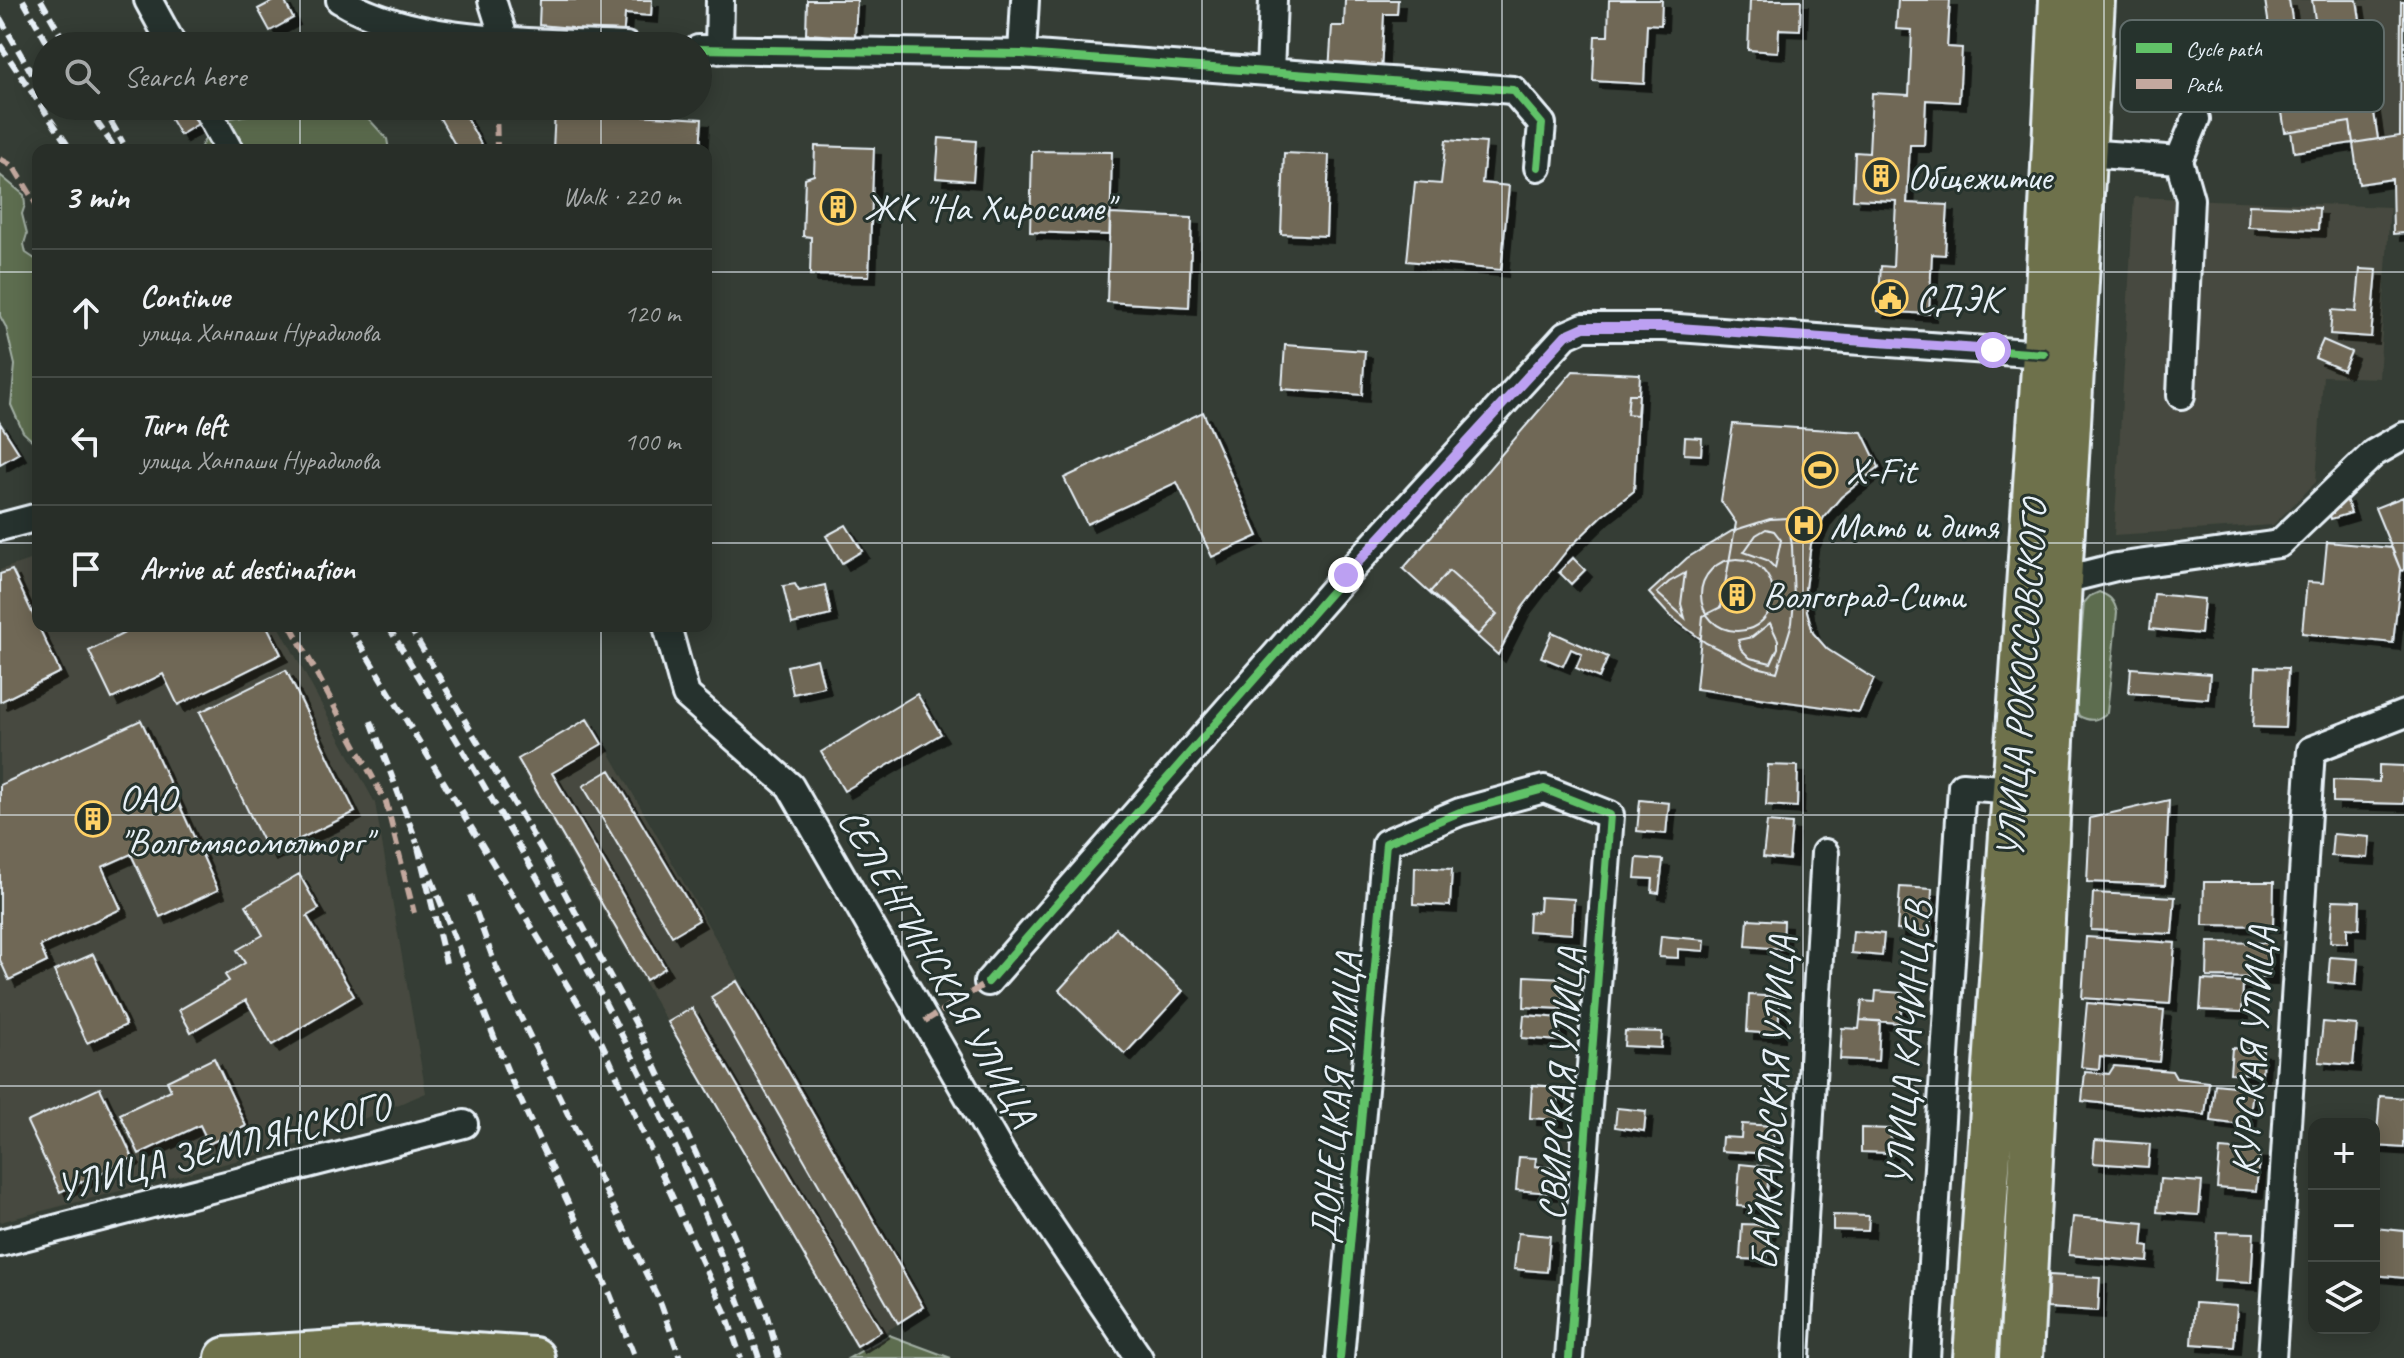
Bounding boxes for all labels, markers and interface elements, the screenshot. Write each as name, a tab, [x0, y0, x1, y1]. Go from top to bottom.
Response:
legend	[2120, 20, 2384, 112]
search box	[32, 32, 712, 120]
text: Cycle path	[2186, 35, 2263, 63]
icon: search	[60, 54, 104, 98]
text: Search here	[124, 57, 246, 95]
text: Path	[2186, 71, 2223, 99]
place label: Общежитие	[1907, 153, 2054, 200]
building icon: Общежитие	[1862, 157, 1900, 195]
text: 3 min	[64, 175, 129, 218]
text: Walk · 220 m	[563, 180, 680, 213]
place label: ЖК "На Хиросиме"	[864, 184, 1120, 231]
building icon: ЖК "На Хиросиме"	[819, 188, 857, 226]
place label: СДЭК	[1916, 275, 2006, 322]
text: Continue	[140, 278, 230, 316]
public building icon: СДЭК	[1871, 279, 1909, 317]
icon: ahead	[64, 291, 108, 335]
text: 120 m	[624, 297, 680, 330]
text: улица Ханпаши Нурадилова	[140, 316, 380, 349]
route start	[1975, 332, 2011, 368]
text: Turn left	[140, 406, 227, 444]
icon: left	[64, 419, 108, 463]
text: 100 m	[624, 425, 680, 458]
text: улица Ханпаши Нурадилова	[140, 444, 380, 477]
place label: X-Fit	[1846, 447, 1919, 494]
sports icon: X-Fit	[1801, 451, 1839, 489]
street label: УЛИЦА РОКОССОВСКОГО	[1986, 495, 2058, 860]
place label: Мать и дитя	[1830, 502, 2000, 549]
hospital icon: Мать и дитя	[1785, 506, 1823, 544]
icon: arrive	[64, 547, 108, 591]
text: Arrive at destination	[140, 550, 355, 588]
route end	[1328, 557, 1364, 593]
place label: Волгоград-Сити	[1763, 572, 1967, 619]
building icon: Волгоград-Сити	[1718, 576, 1756, 614]
place label: ОАО "Волгомясомолторг"	[119, 774, 378, 865]
building icon: ОАО "Волгомясомолторг"	[74, 800, 112, 838]
street label: СЕЛЕНГИНСКАЯ УЛИЦА	[828, 800, 1048, 1135]
street label: УЛИЦА КАЧИНЦЕВ	[1875, 897, 1942, 1188]
street label: КУРСКАЯ УЛИЦА	[2221, 924, 2285, 1177]
street label: БАЙКАЛЬСКАЯ УЛИЦА	[1741, 934, 1805, 1272]
street label: СВИРСКАЯ УЛИЦА	[1528, 945, 1594, 1222]
street label: ДОНЕЦКАЯ УЛИЦА	[1300, 949, 1372, 1245]
street label: УЛИЦА ЗЕМЛЯНСКОГО	[51, 1082, 399, 1211]
map controls	[2308, 1118, 2380, 1334]
button: +	[2308, 1118, 2380, 1190]
button: −	[2308, 1190, 2380, 1262]
button: layers	[2308, 1262, 2380, 1334]

